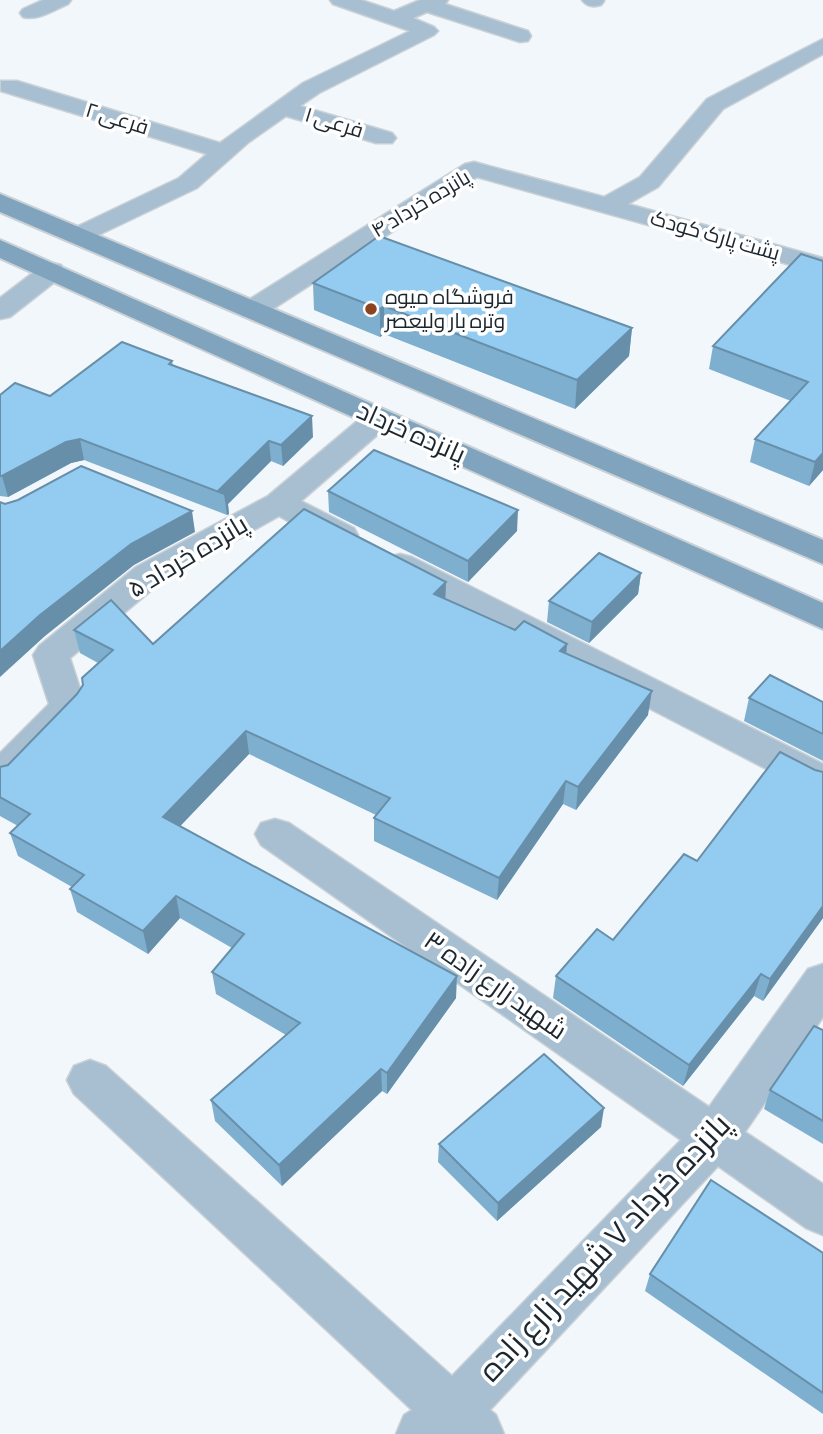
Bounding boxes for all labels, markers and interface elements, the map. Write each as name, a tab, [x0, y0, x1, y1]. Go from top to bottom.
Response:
street label: فرعی ۲	[82, 100, 151, 140]
street label: فرعی ۱	[302, 104, 366, 144]
street label: پانزده خرداد ۴	[368, 166, 476, 244]
street label: پشت پارک کودک	[647, 208, 782, 267]
place label: فروشگاه میوه وتره بار ولیعصر	[384, 287, 514, 333]
marker: فروشگاه میوه وتره بار ولیعصر	[363, 301, 379, 317]
street label: پانزده خرداد	[352, 398, 469, 471]
street label: پانزده خرداد ۵	[124, 511, 254, 605]
street label: شهید زارع زاده ۳	[417, 927, 571, 1047]
street label: پانزده خرداد ۷ شهید زارع زاده	[473, 1108, 741, 1391]

